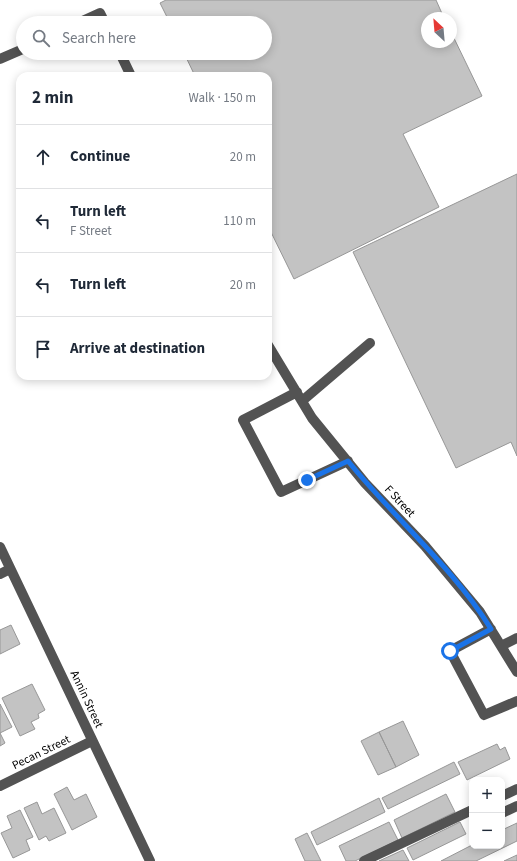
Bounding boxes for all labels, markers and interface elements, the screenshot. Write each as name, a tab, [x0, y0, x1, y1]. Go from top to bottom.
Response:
north arrow	[421, 12, 457, 48]
search box	[16, 16, 272, 60]
icon: search	[30, 27, 52, 49]
text: Search here	[62, 28, 136, 49]
text: 2 min	[32, 86, 73, 110]
text: Walk · 150 m	[188, 89, 256, 107]
icon: ahead	[32, 146, 54, 168]
text: Continue	[70, 146, 130, 167]
text: 20 m	[230, 148, 256, 166]
text: Turn left	[70, 201, 126, 222]
icon: left	[32, 210, 54, 232]
text: 110 m	[223, 212, 256, 230]
text: F Street	[70, 222, 112, 240]
icon: left	[32, 274, 54, 296]
text: Turn left	[70, 274, 126, 295]
text: 20 m	[230, 276, 256, 294]
icon: arrive	[32, 338, 54, 360]
text: Arrive at destination	[70, 338, 205, 359]
route end	[298, 471, 316, 489]
street label: F Street	[380, 481, 419, 521]
route start	[441, 642, 459, 660]
street label: Annin Street	[66, 668, 107, 731]
street label: Pecan Street	[9, 731, 73, 774]
map controls	[469, 777, 505, 849]
button: +	[469, 777, 505, 813]
button: −	[469, 813, 505, 849]

